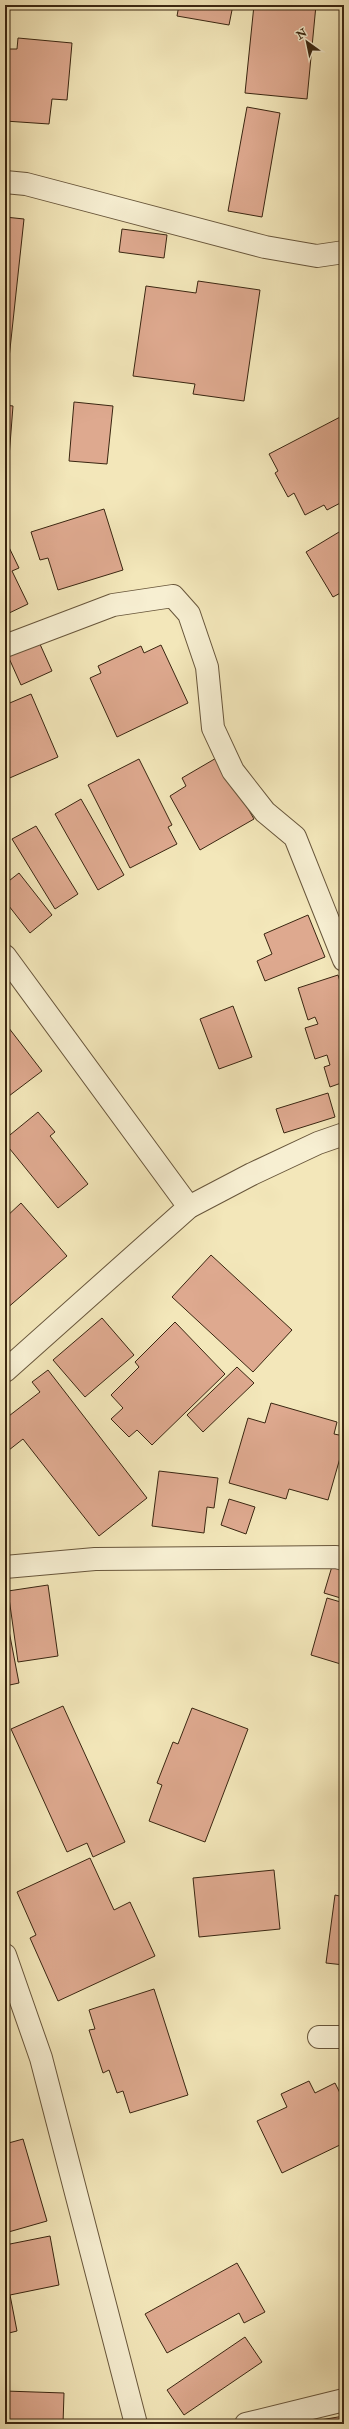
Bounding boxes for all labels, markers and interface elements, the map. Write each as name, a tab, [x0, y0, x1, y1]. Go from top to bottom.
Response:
north arrow	[287, 22, 327, 62]
text: N	[293, 25, 310, 43]

